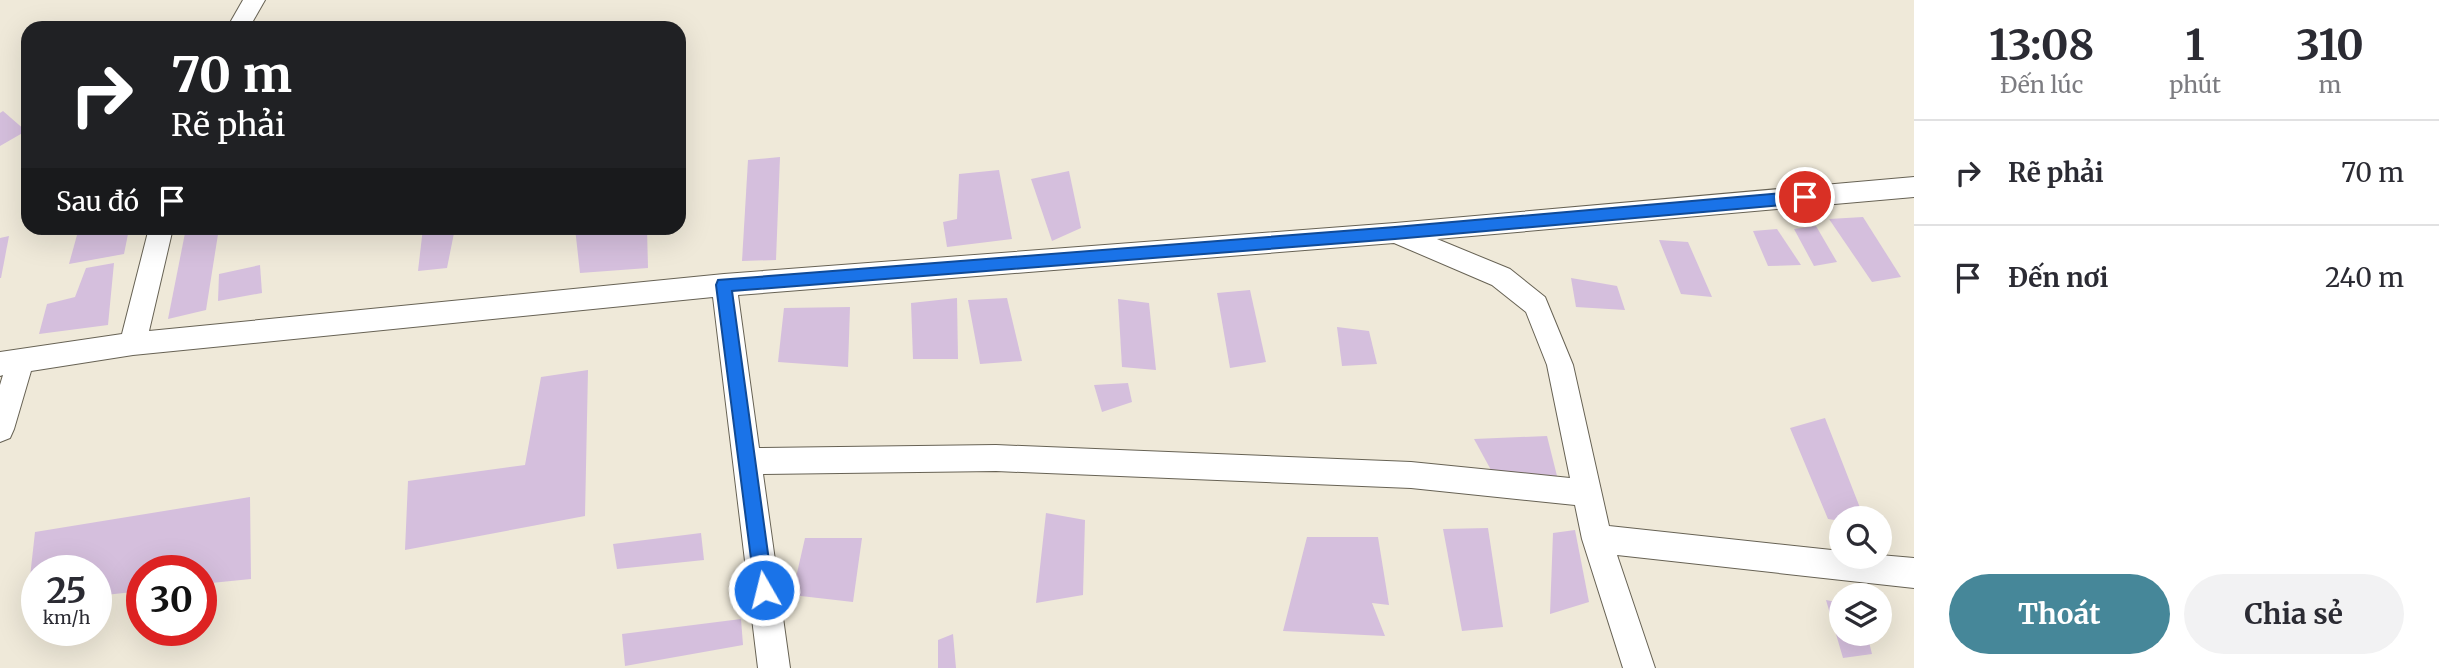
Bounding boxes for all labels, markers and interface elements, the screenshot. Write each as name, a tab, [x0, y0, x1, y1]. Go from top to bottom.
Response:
text: 13:08	[1989, 19, 2094, 71]
text: 1	[2185, 19, 2205, 71]
text: 310	[2296, 19, 2364, 71]
text: 70 m	[171, 44, 292, 105]
icon: right	[56, 49, 147, 140]
text: Đến lúc	[2000, 70, 2083, 99]
text: phút	[2169, 70, 2221, 99]
text: m	[2319, 70, 2341, 99]
text: Rẽ phải	[171, 105, 285, 145]
icon: right	[1949, 154, 1987, 192]
text: Rẽ phải	[2008, 156, 2104, 189]
text: 70 m	[2341, 156, 2404, 189]
pin	[1775, 167, 1835, 227]
icon: arrive	[1786, 178, 1824, 216]
icon: arrive	[153, 182, 191, 220]
text: Sau đó	[56, 185, 139, 218]
icon: arrive	[1949, 259, 1987, 297]
text: Đến nơi	[2008, 261, 2108, 294]
text: 240 m	[2325, 261, 2404, 294]
map controls	[1829, 506, 1892, 646]
button: search	[1829, 506, 1892, 569]
position arrow	[727, 553, 801, 627]
speed limit sign: 30	[126, 555, 217, 646]
text: 25	[46, 569, 87, 613]
button: Thoát	[1949, 574, 2170, 654]
button: Chia sẻ	[2184, 574, 2404, 654]
button: layers	[1829, 583, 1892, 646]
text: km/h	[43, 606, 90, 629]

